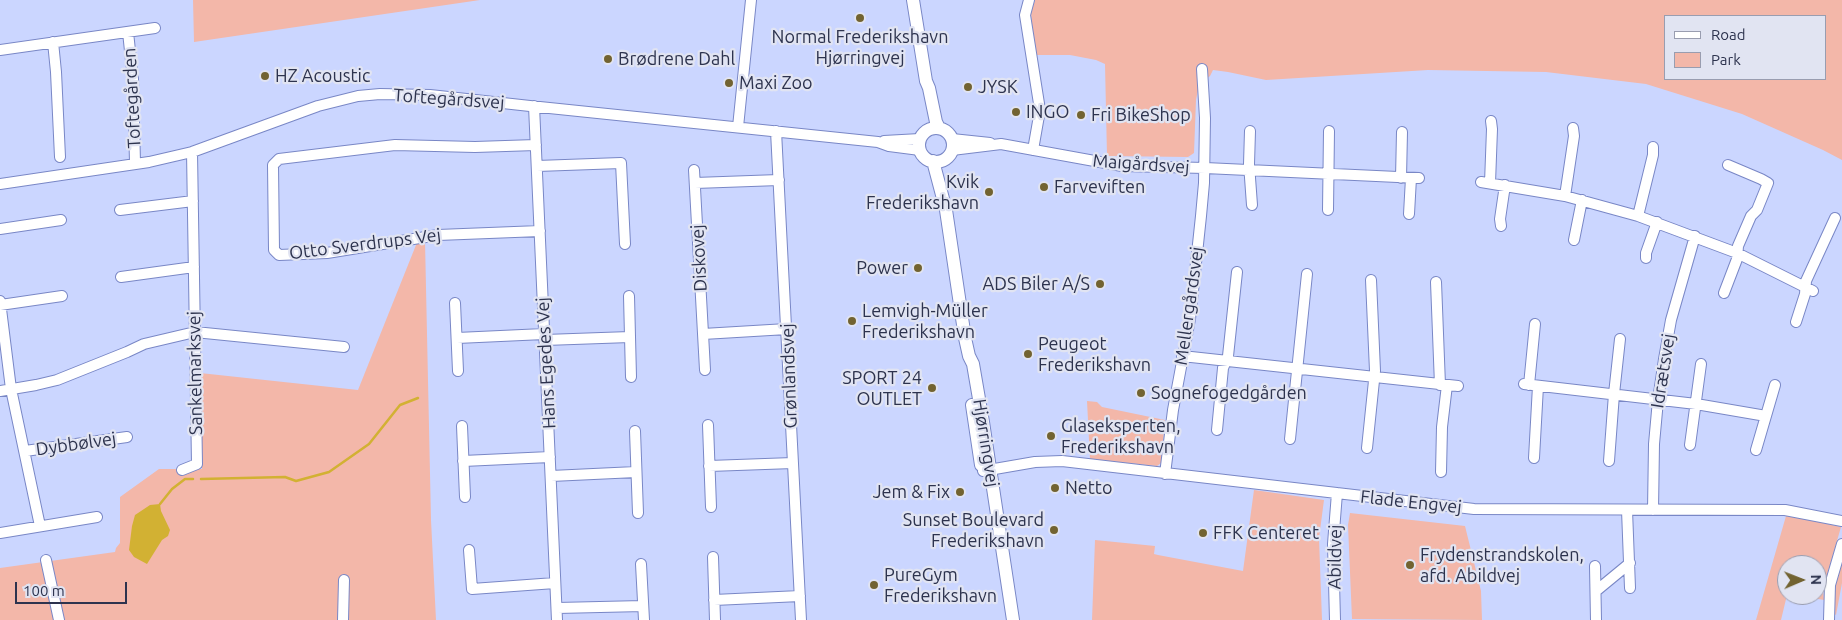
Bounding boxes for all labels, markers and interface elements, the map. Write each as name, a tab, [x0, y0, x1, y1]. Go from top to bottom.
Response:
marker: Normal Frederikshavn Hjørringvej	[854, 12, 866, 24]
legend	[1664, 15, 1827, 80]
place label: Normal Frederikshavn Hjørringvej	[772, 26, 948, 68]
text: Road	[1711, 26, 1746, 43]
street label: Toftegården	[119, 47, 145, 149]
place label: Brødrene Dahl	[618, 48, 735, 70]
text: Park	[1711, 51, 1741, 68]
marker: Brødrene Dahl	[602, 53, 614, 65]
place label: HZ Acoustic	[275, 65, 370, 87]
marker: HZ Acoustic	[259, 70, 271, 82]
place label: Maxi Zoo	[739, 72, 813, 94]
place label: JYSK	[978, 76, 1018, 98]
marker: Maxi Zoo	[723, 77, 735, 89]
marker: JYSK	[962, 81, 974, 93]
street label: Toftegårdsvej	[393, 84, 505, 114]
place label: INGO	[1026, 101, 1069, 123]
place label: Fri BikeShop	[1091, 104, 1191, 126]
marker: INGO	[1010, 106, 1022, 118]
marker: Fri BikeShop	[1075, 109, 1087, 121]
street label: Maigårdsvej	[1092, 150, 1190, 178]
place label: Kvik Frederikshavn	[866, 171, 979, 213]
place label: Farveviften	[1054, 176, 1145, 198]
marker: Farveviften	[1038, 181, 1050, 193]
marker: Kvik Frederikshavn	[983, 186, 995, 198]
street label: Otto Sverdrups Vej	[288, 224, 442, 264]
street label: Diskovej	[686, 224, 712, 292]
street label: Mellergårdsvej	[1170, 245, 1208, 367]
place label: Power	[856, 257, 908, 279]
marker: Power	[912, 262, 924, 274]
place label: ADS Biler A/S	[983, 273, 1090, 295]
marker: ADS Biler A/S	[1094, 278, 1106, 290]
street label: Hans Egedes Vej	[532, 297, 560, 429]
place label: Lemvigh-Müller Frederikshavn	[862, 300, 988, 342]
street label: Sankelmarksvej	[183, 311, 207, 435]
marker: Lemvigh-Müller Frederikshavn	[846, 315, 858, 327]
street label: Grønlandsvej	[776, 323, 802, 429]
street label: Idrætsvej	[1646, 332, 1680, 410]
place label: Peugeot Frederikshavn	[1038, 333, 1151, 376]
marker: Peugeot Frederikshavn	[1022, 348, 1034, 360]
place label: SPORT 24 OUTLET	[842, 367, 922, 409]
marker: SPORT 24 OUTLET	[926, 382, 938, 394]
place label: Sognefogedgården	[1151, 382, 1307, 404]
marker: Sognefogedgården	[1135, 387, 1147, 399]
street label: Hjørringvej	[968, 397, 1004, 489]
place label: Glaseksperten, Frederikshavn	[1061, 415, 1181, 458]
street label: Dybbølvej	[35, 428, 117, 460]
marker: Glaseksperten, Frederikshavn	[1045, 430, 1057, 442]
place label: Netto	[1065, 477, 1112, 499]
place label: Jem & Fix	[873, 481, 950, 503]
marker: Netto	[1049, 482, 1061, 494]
marker: Jem & Fix	[954, 486, 966, 498]
street label: Flade Engvej	[1359, 486, 1463, 518]
place label: Sunset Boulevard Frederikshavn	[903, 509, 1044, 552]
place label: FFK Centeret	[1213, 522, 1319, 544]
marker: Sunset Boulevard Frederikshavn	[1048, 524, 1060, 536]
street label: Abildvej	[1324, 524, 1346, 590]
marker: FFK Centeret	[1197, 527, 1209, 539]
place label: Frydenstrandskolen, afd. Abildvej	[1420, 544, 1584, 586]
north arrow	[1777, 555, 1827, 605]
marker: Frydenstrandskolen, afd. Abildvej	[1404, 559, 1416, 571]
place label: PureGym Frederikshavn	[884, 564, 997, 606]
scale bar	[18, 572, 130, 604]
text: N	[1808, 574, 1824, 585]
marker: PureGym Frederikshavn	[868, 579, 880, 591]
text: 100 m	[23, 582, 65, 599]

